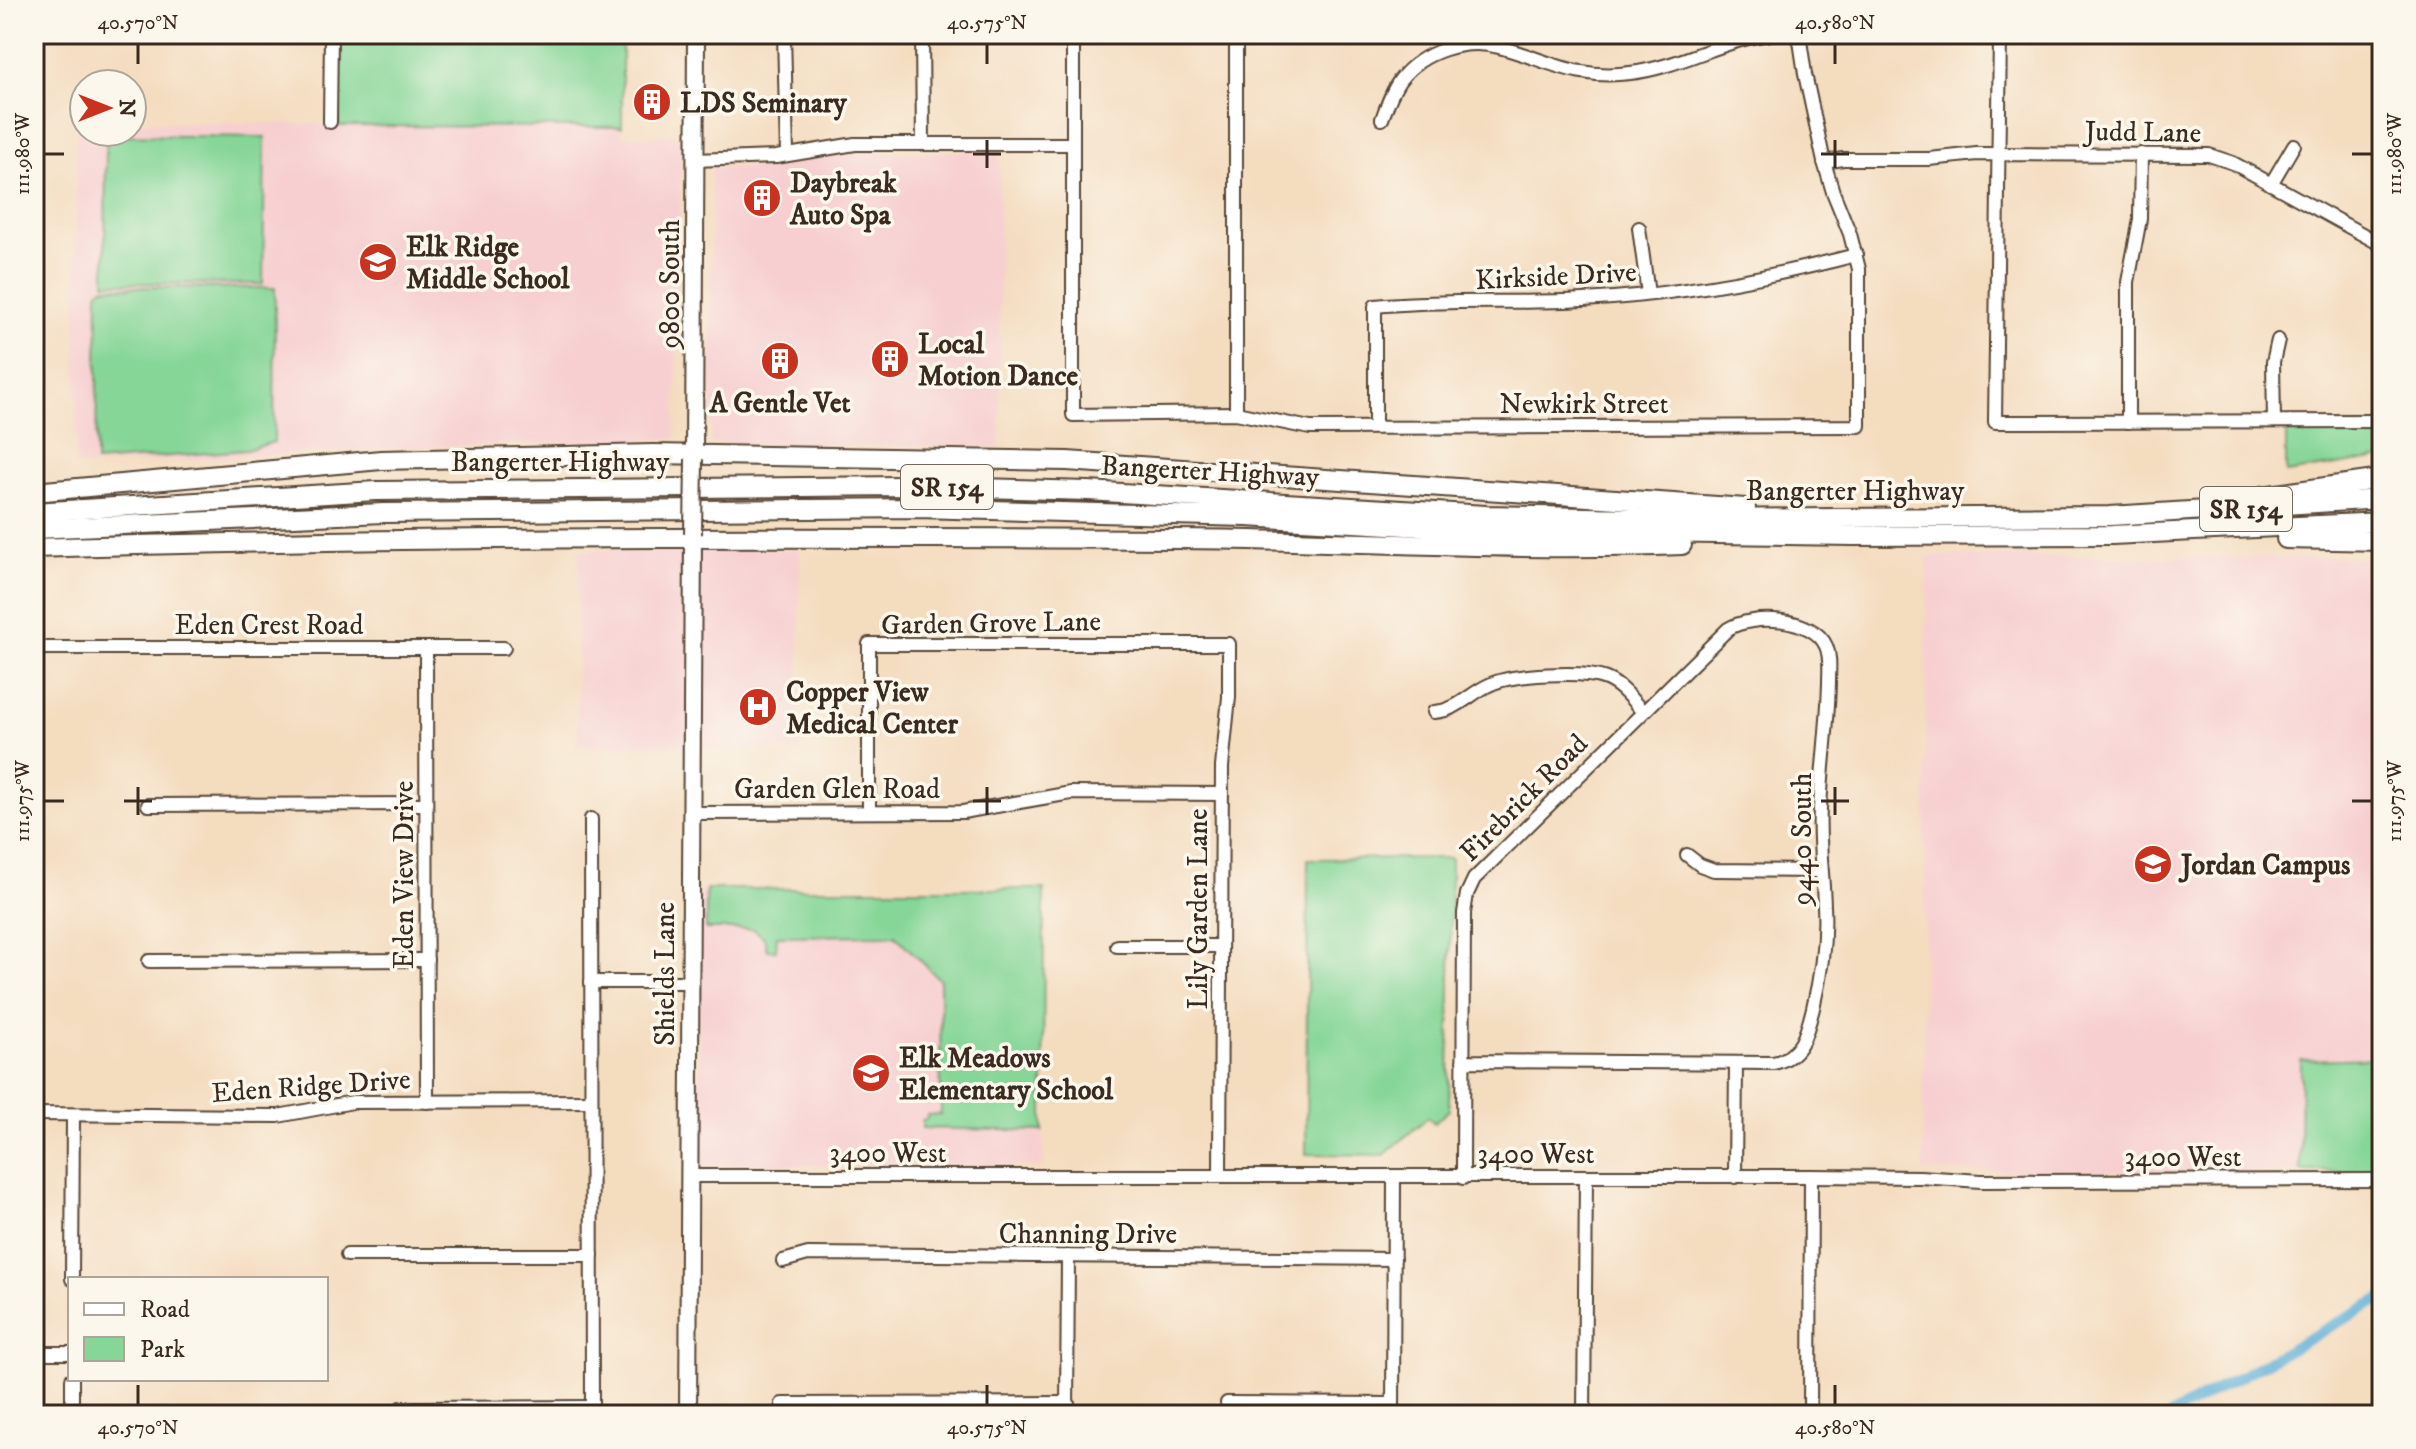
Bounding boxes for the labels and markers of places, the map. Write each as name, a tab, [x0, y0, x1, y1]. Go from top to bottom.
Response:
building icon: LDS Seminary	[631, 81, 673, 123]
place label: LDS Seminary	[680, 86, 847, 121]
place label: Daybreak Auto Spa	[789, 166, 898, 233]
building icon: Daybreak Auto Spa	[741, 177, 783, 219]
place label: Elk Ridge Middle School	[406, 230, 570, 297]
school or university icon: Elk Ridge Middle School	[357, 241, 399, 283]
place label: Local Motion Dance	[918, 327, 1079, 394]
building icon: Local Motion Dance	[869, 338, 911, 380]
building icon: A Gentle Vet	[759, 340, 801, 382]
place label: A Gentle Vet	[708, 386, 851, 421]
place label: Copper View Medical Center	[786, 675, 959, 742]
hospital icon: Copper View Medical Center	[737, 686, 779, 728]
school or university icon: Jordan Campus	[2132, 843, 2174, 885]
place label: Jordan Campus	[2178, 848, 2351, 883]
place label: Elk Meadows Elementary School	[899, 1041, 1114, 1108]
school or university icon: Elk Meadows Elementary School	[850, 1052, 892, 1094]

